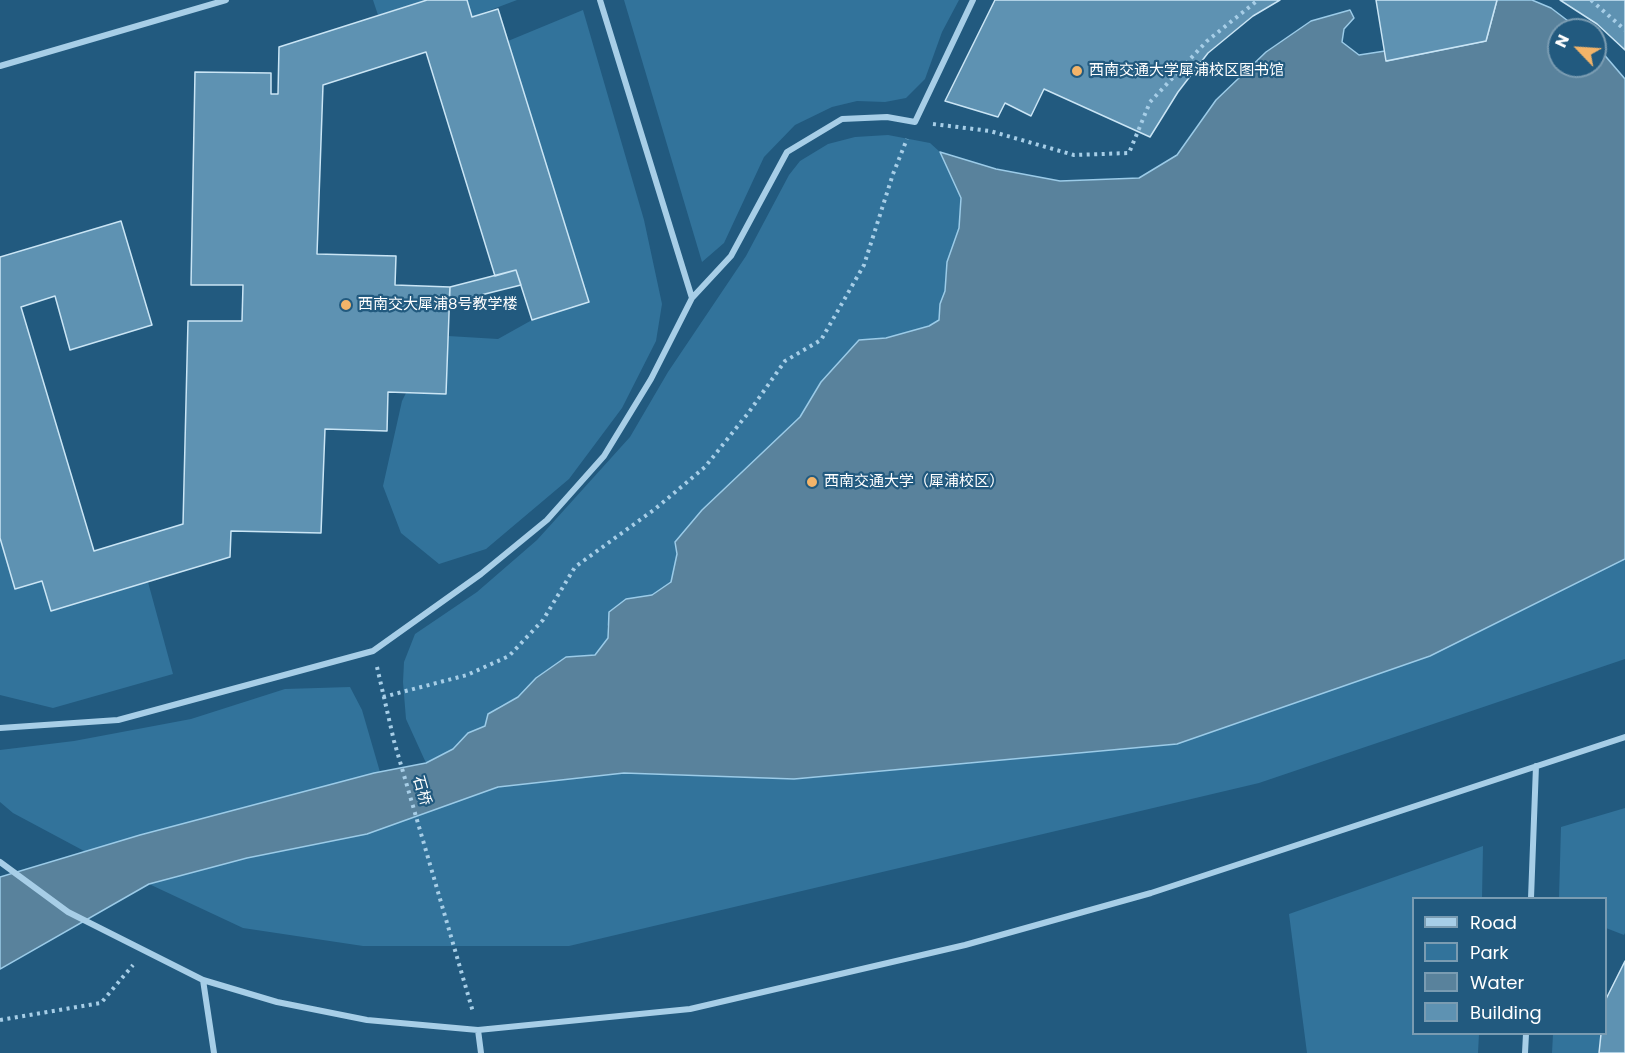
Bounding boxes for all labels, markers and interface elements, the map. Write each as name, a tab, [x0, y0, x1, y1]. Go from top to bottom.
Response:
north arrow	[1547, 18, 1607, 78]
text: N	[1549, 31, 1575, 51]
place label: 西南交通大学犀浦校区图书馆	[1089, 62, 1284, 80]
marker: 西南交通大学犀浦校区图书馆	[1070, 64, 1084, 78]
place label: 西南交大犀浦8号教学楼	[358, 296, 517, 314]
marker: 西南交大犀浦8号教学楼	[339, 298, 353, 312]
place label: 西南交通大学（犀浦校区）	[824, 473, 1004, 491]
marker: 西南交通大学（犀浦校区）	[805, 475, 819, 489]
street label: 石桥	[408, 774, 434, 808]
legend	[1412, 897, 1607, 1035]
text: Road	[1470, 910, 1517, 935]
text: Park	[1470, 940, 1509, 965]
text: Water	[1470, 970, 1524, 995]
text: Building	[1470, 1000, 1542, 1025]

